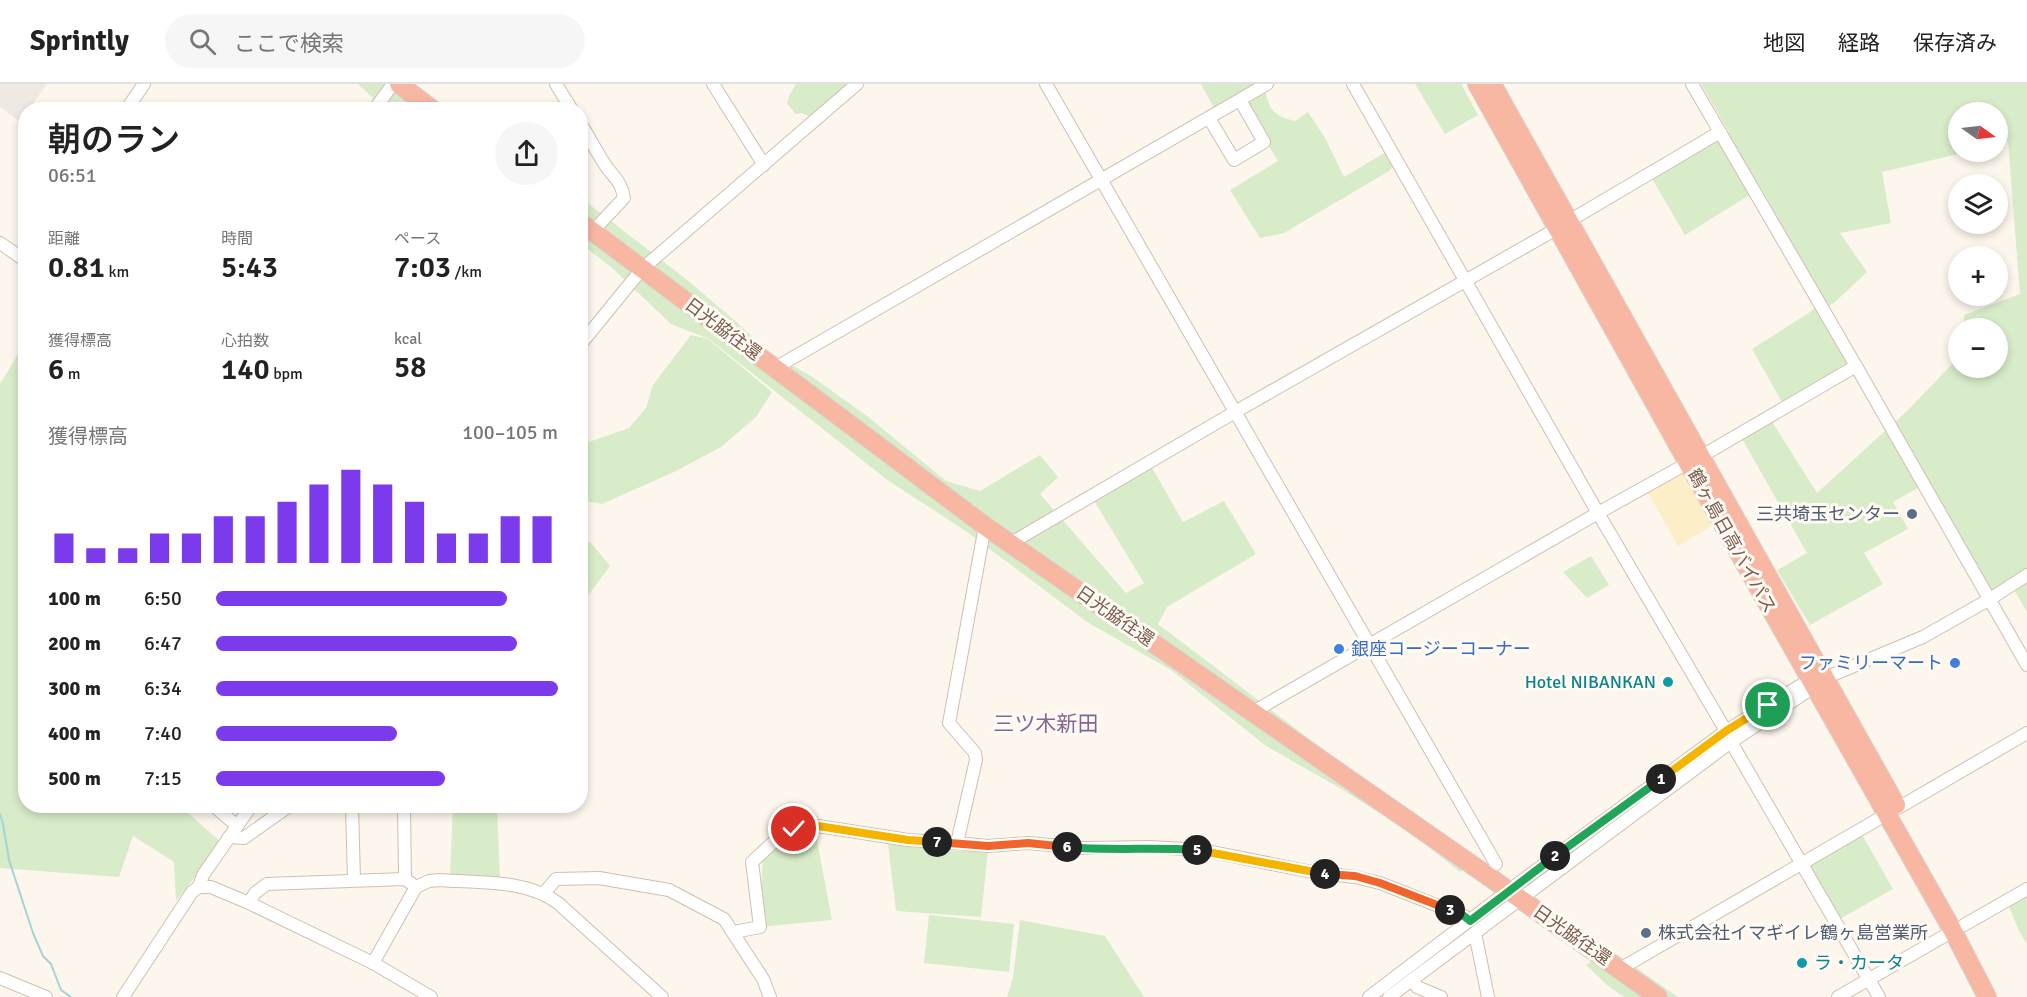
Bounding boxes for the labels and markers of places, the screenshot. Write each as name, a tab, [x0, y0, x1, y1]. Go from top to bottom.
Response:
place label: 三共埼玉センター	[1756, 503, 1900, 525]
marker: 三共埼玉センター	[1905, 507, 1919, 521]
place label: 銀座コージーコーナー	[1351, 638, 1531, 660]
marker: 銀座コージーコーナー	[1332, 642, 1346, 656]
place label: ファミリーマート	[1799, 652, 1943, 674]
marker: ファミリーマート	[1948, 656, 1962, 670]
place label: Hotel NIBANKAN	[1525, 671, 1656, 693]
marker: Hotel NIBANKAN	[1661, 675, 1675, 689]
pin	[1742, 679, 1793, 730]
pin: 1	[1646, 764, 1676, 794]
pin	[768, 803, 819, 854]
pin: 7	[922, 827, 952, 857]
pin: 6	[1052, 832, 1082, 862]
pin: 5	[1182, 835, 1212, 865]
pin: 2	[1540, 841, 1570, 871]
pin: 4	[1310, 859, 1340, 889]
pin: 3	[1435, 895, 1465, 925]
place label: 株式会社イマギイレ鶴ヶ島営業所	[1658, 922, 1928, 944]
marker: 株式会社イマギイレ鶴ヶ島営業所	[1639, 926, 1653, 940]
place label: ラ・カータ	[1814, 952, 1904, 974]
marker: ラ・カータ	[1795, 956, 1809, 970]

